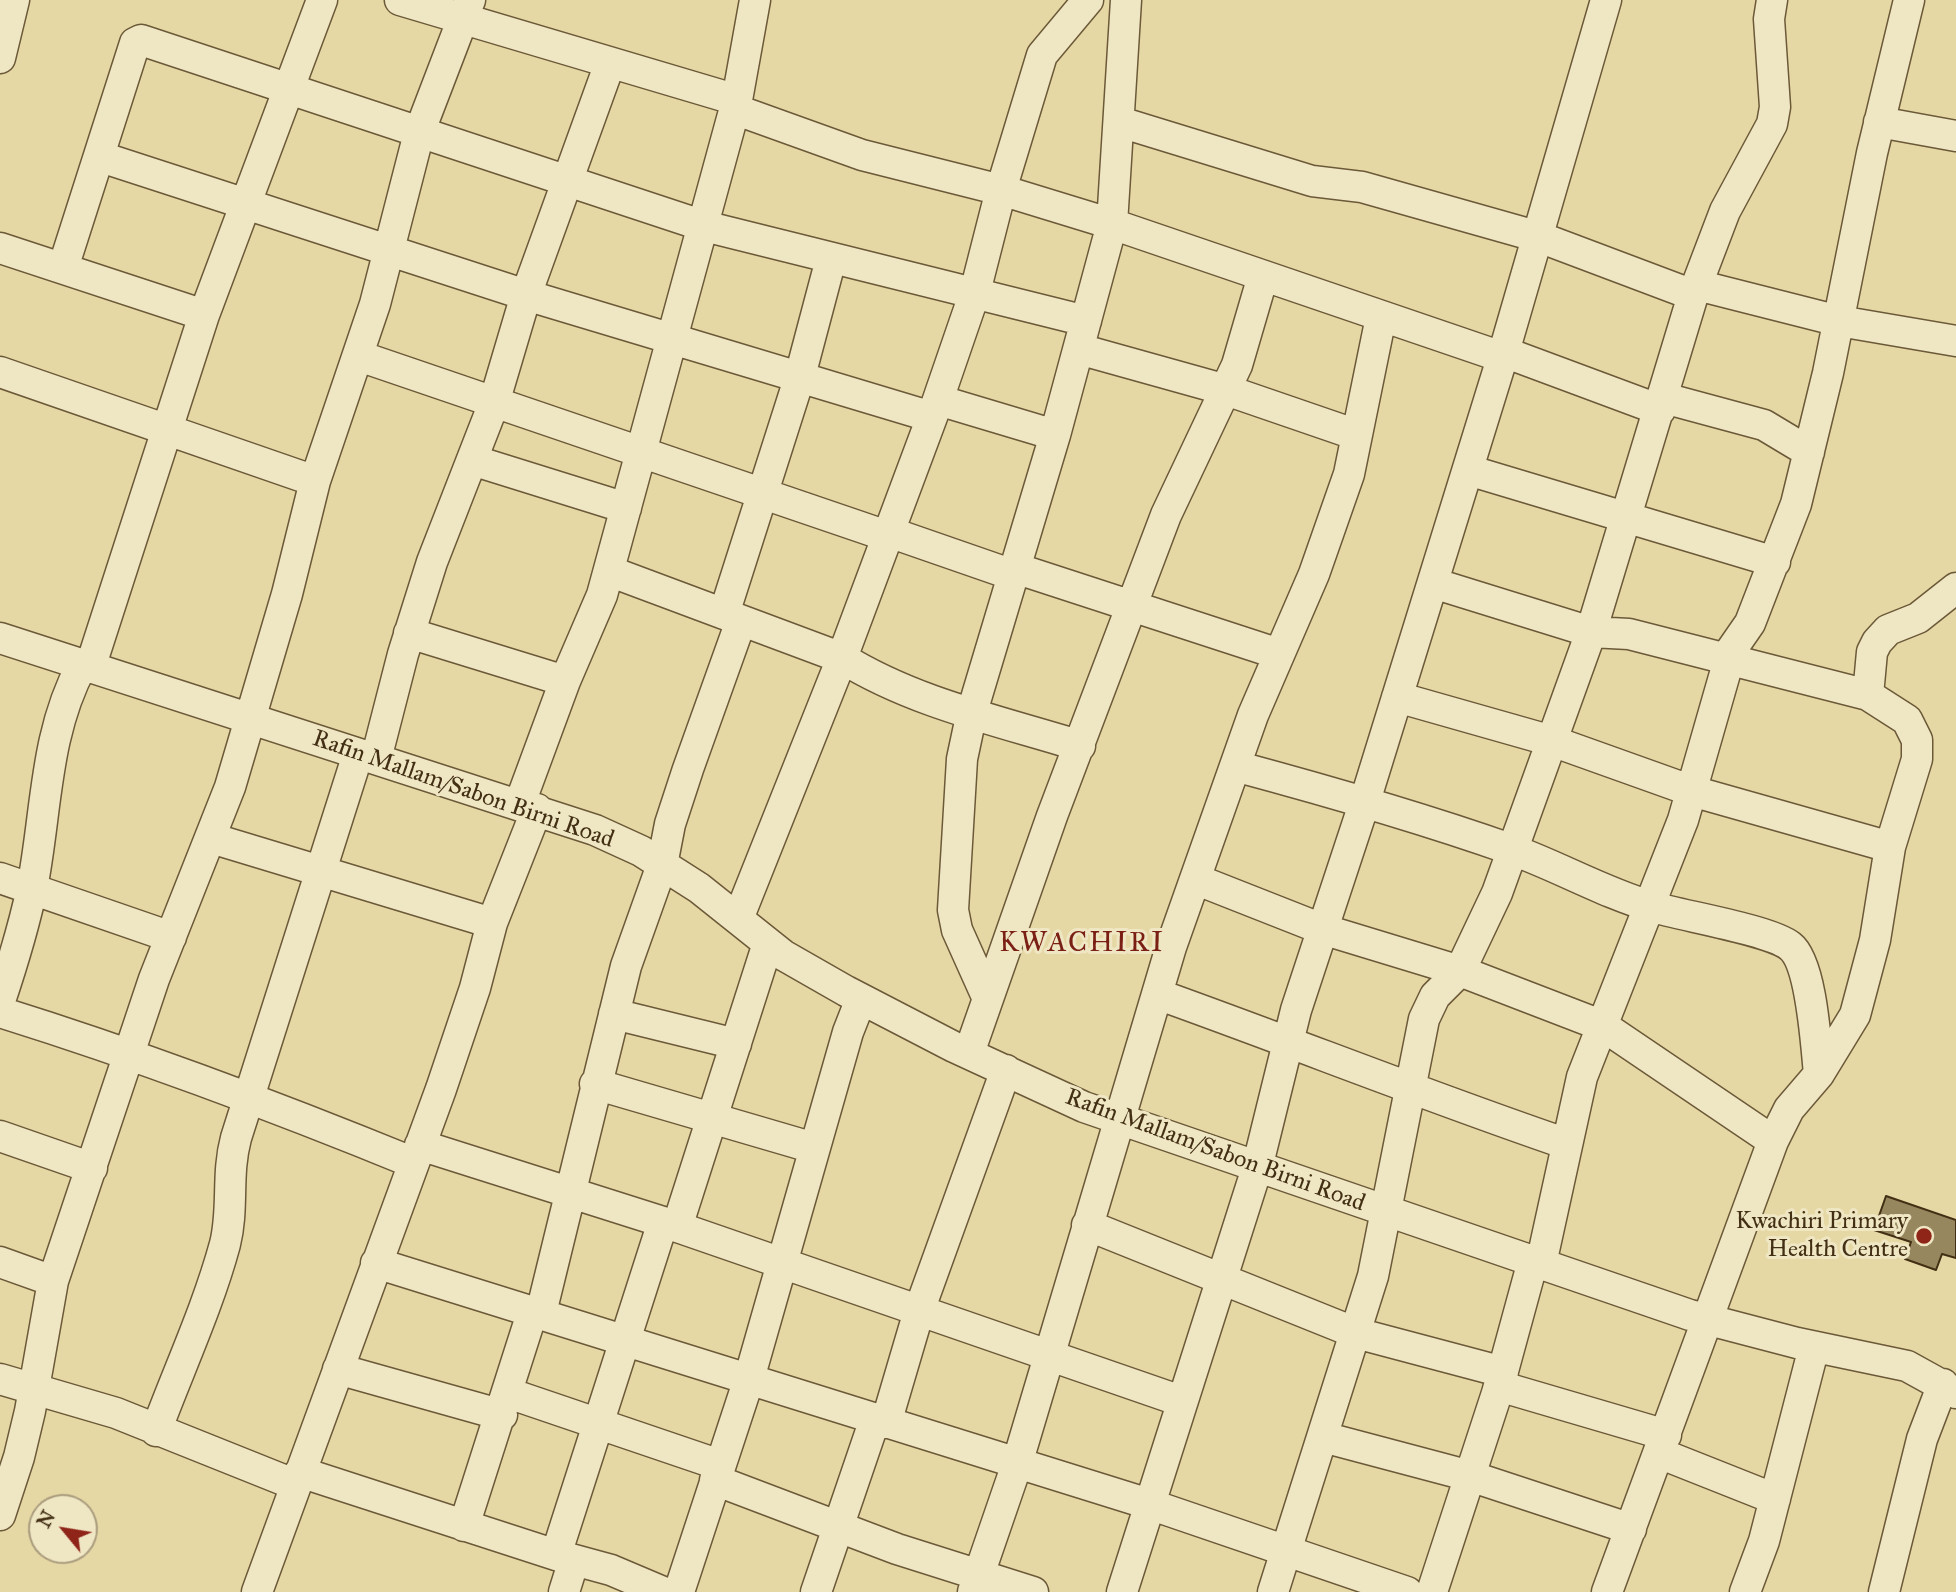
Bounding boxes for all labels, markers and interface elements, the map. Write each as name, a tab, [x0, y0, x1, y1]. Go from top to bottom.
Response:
street label: Rafin Mallam/Sabon Birni Road	[308, 725, 618, 855]
district label: KWACHIRI	[1000, 927, 1164, 961]
street label: Rafin Mallam/Sabon Birni Road	[1061, 1083, 1369, 1219]
place label: Kwachiri Primary Health Centre	[1735, 1208, 1908, 1264]
marker: Kwachiri Primary Health Centre	[1914, 1226, 1934, 1246]
north arrow	[28, 1494, 98, 1564]
text: N	[32, 1507, 60, 1532]

